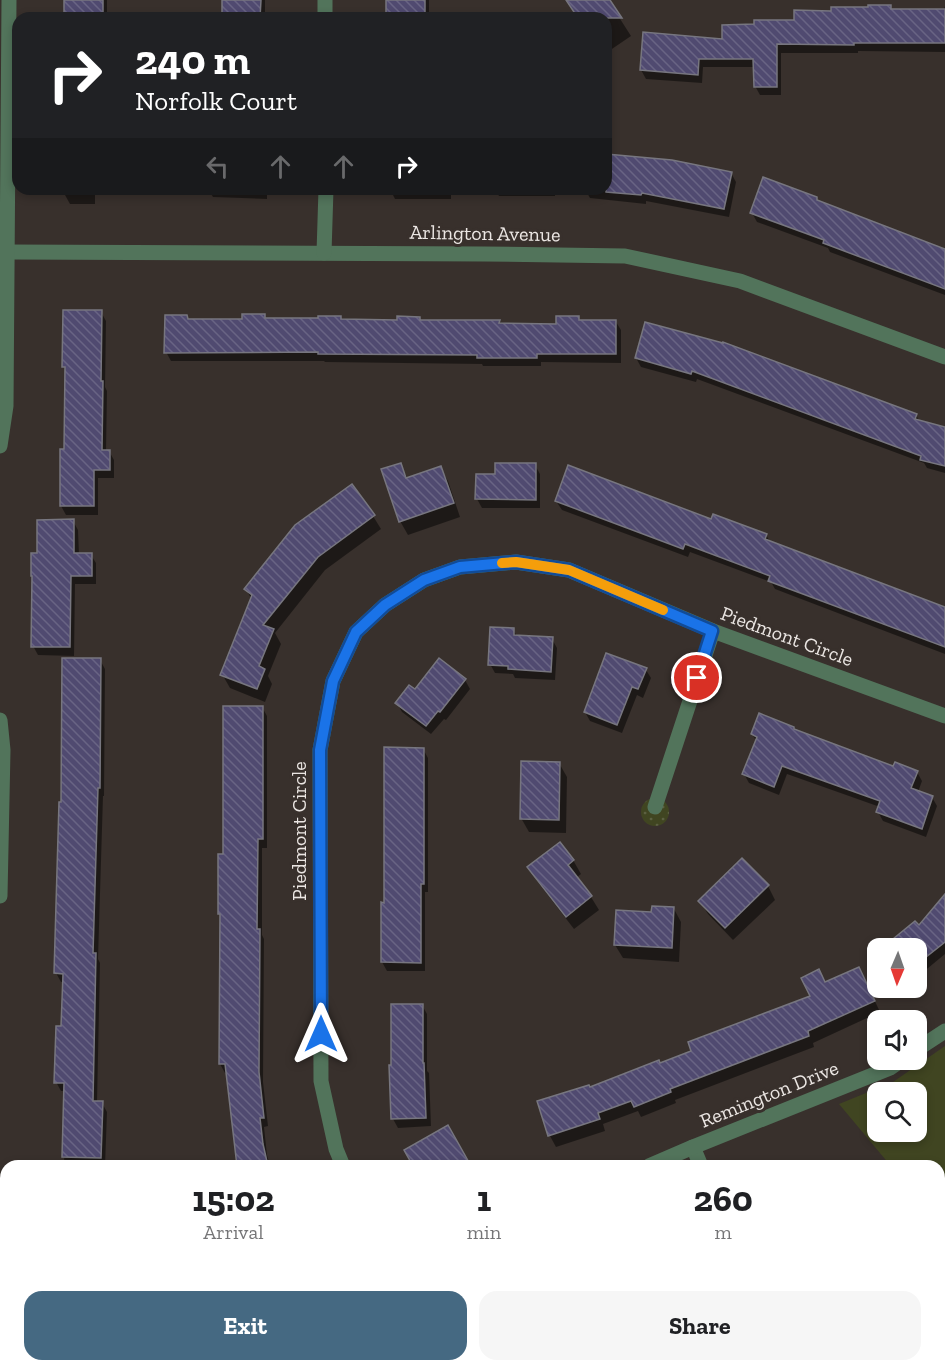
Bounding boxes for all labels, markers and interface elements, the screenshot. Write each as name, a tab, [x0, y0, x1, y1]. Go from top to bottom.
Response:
text: 240 m	[135, 34, 250, 85]
icon: right	[36, 36, 114, 114]
text: Norfolk Court	[135, 85, 297, 117]
icon: left	[201, 150, 234, 183]
icon: ahead	[264, 150, 297, 183]
icon: ahead	[327, 150, 360, 183]
icon: right	[390, 150, 423, 183]
street label: Arlington Avenue	[409, 220, 561, 246]
street label: Piedmont Circle	[717, 601, 857, 671]
pin	[671, 652, 722, 703]
icon: arrive	[680, 661, 713, 694]
street label: Piedmont Circle	[287, 761, 311, 901]
north arrow	[867, 938, 927, 998]
map controls	[867, 938, 927, 1142]
position arrow	[289, 1002, 353, 1066]
button: sound	[867, 1010, 927, 1070]
street label: Remington Drive	[696, 1055, 842, 1133]
button: search	[867, 1082, 927, 1142]
text: 15:02	[192, 1177, 275, 1220]
text: 1	[477, 1177, 491, 1220]
text: 260	[693, 1177, 753, 1220]
text: Arrival	[203, 1220, 264, 1244]
text: min	[467, 1220, 501, 1244]
text: m	[714, 1220, 732, 1244]
button: Exit	[24, 1291, 467, 1360]
button: Share	[479, 1291, 921, 1360]

